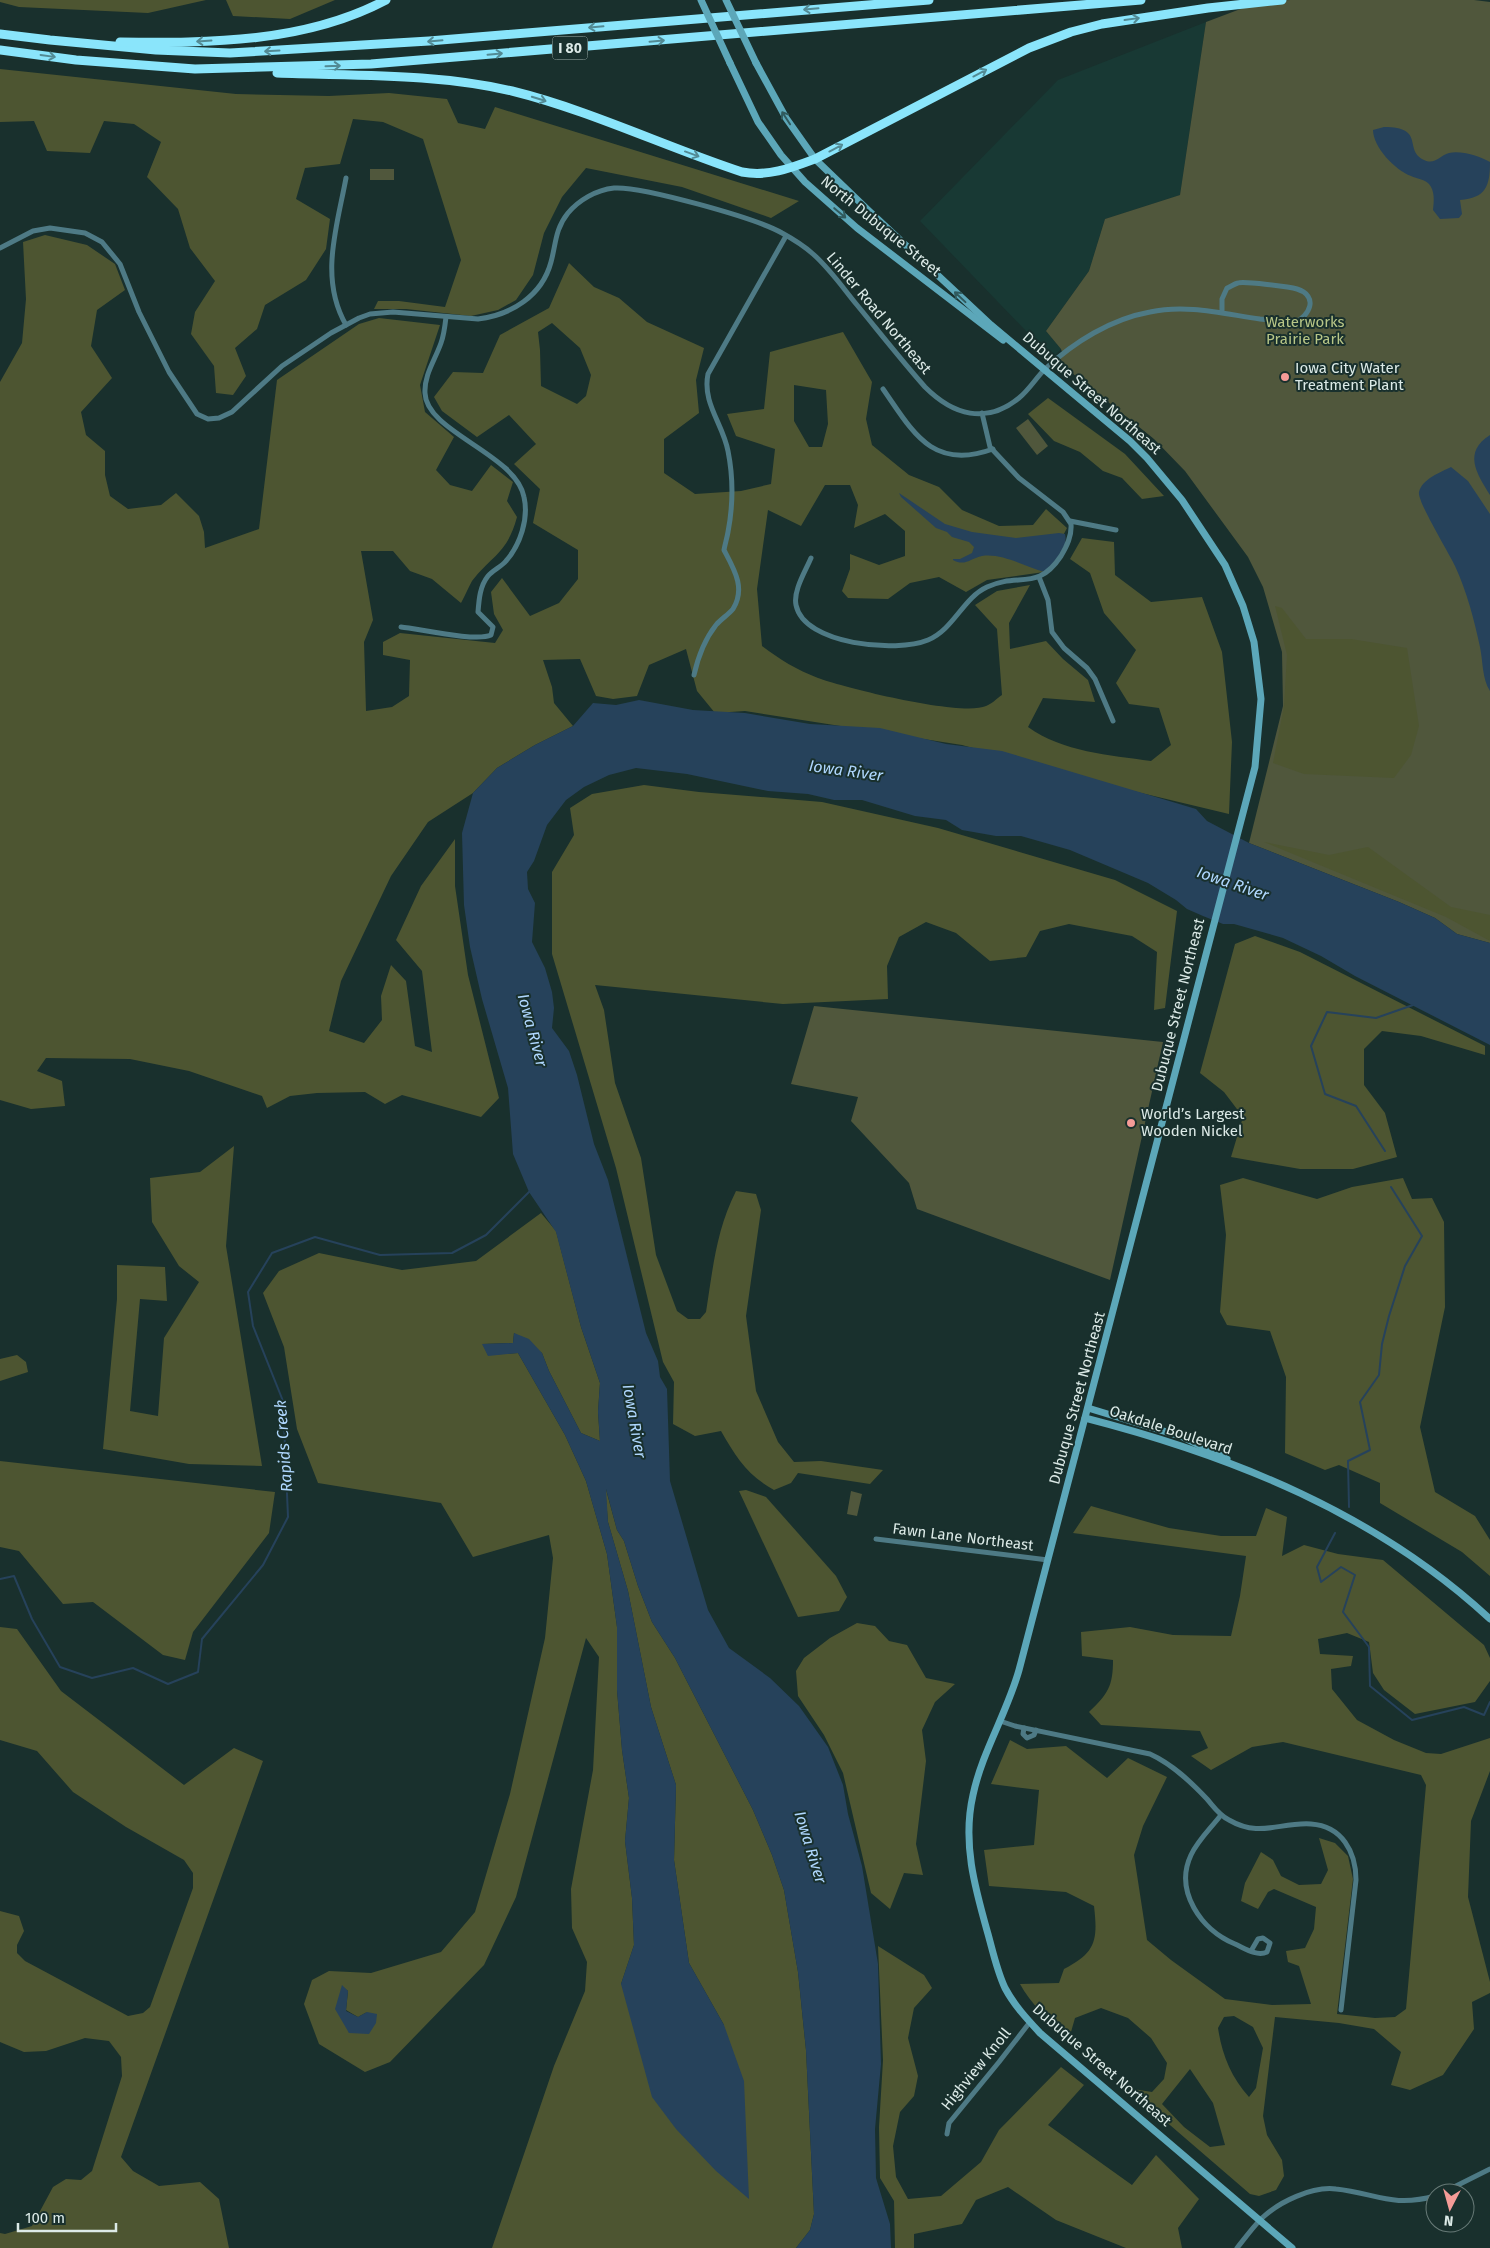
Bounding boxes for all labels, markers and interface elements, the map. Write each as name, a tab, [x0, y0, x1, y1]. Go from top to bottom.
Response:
one-way arrow	[803, 5, 819, 14]
one-way arrow	[1124, 14, 1140, 24]
one-way arrow	[589, 22, 605, 31]
one-way arrow	[196, 36, 212, 46]
one-way arrow	[427, 36, 443, 46]
road number: I 80	[552, 36, 588, 59]
one-way arrow	[648, 36, 664, 45]
one-way arrow	[265, 46, 281, 55]
one-way arrow	[486, 49, 502, 59]
one-way arrow	[40, 52, 56, 62]
one-way arrow	[324, 61, 340, 70]
one-way arrow	[973, 68, 988, 78]
one-way arrow	[531, 94, 547, 104]
one-way arrow	[781, 111, 791, 125]
one-way arrow	[829, 143, 844, 153]
one-way arrow	[683, 150, 699, 159]
street label: North Dubuque Street	[817, 172, 945, 280]
one-way arrow	[833, 208, 846, 219]
street label: Linder Road Northeast	[823, 248, 936, 378]
one-way arrow	[954, 291, 967, 303]
park label: Waterworks Prairie Park	[1265, 313, 1345, 348]
street label: Dubuque Street Northeast	[1019, 328, 1166, 459]
place label: Iowa City Water Treatment Plant	[1295, 359, 1404, 394]
marker: Iowa City Water Treatment Plant	[1279, 371, 1291, 383]
water label: Iowa River	[808, 756, 885, 785]
water label: Iowa River	[1194, 862, 1272, 905]
street label: Dubuque Street Northeast	[1148, 916, 1208, 1094]
water label: Iowa River	[514, 992, 552, 1070]
place label: World’s Largest Wooden Nickel	[1141, 1105, 1245, 1140]
marker: World’s Largest Wooden Nickel	[1125, 1117, 1137, 1129]
street label: Dubuque Street Northeast	[1045, 1309, 1109, 1486]
water label: Iowa River	[619, 1383, 651, 1460]
water label: Rapids Creek	[271, 1399, 296, 1493]
street label: Oakdale Boulevard	[1107, 1402, 1235, 1458]
street label: Fawn Lane Northeast	[891, 1519, 1035, 1555]
water label: Iowa River	[791, 1809, 831, 1886]
street label: Dubuque Street Northeast	[1029, 2000, 1176, 2131]
street label: Highview Knoll	[937, 2024, 1015, 2114]
north arrow	[1425, 2183, 1475, 2233]
scale bar	[18, 2200, 115, 2232]
text: 100 m	[25, 2209, 65, 2227]
text: N	[1443, 2211, 1454, 2229]

